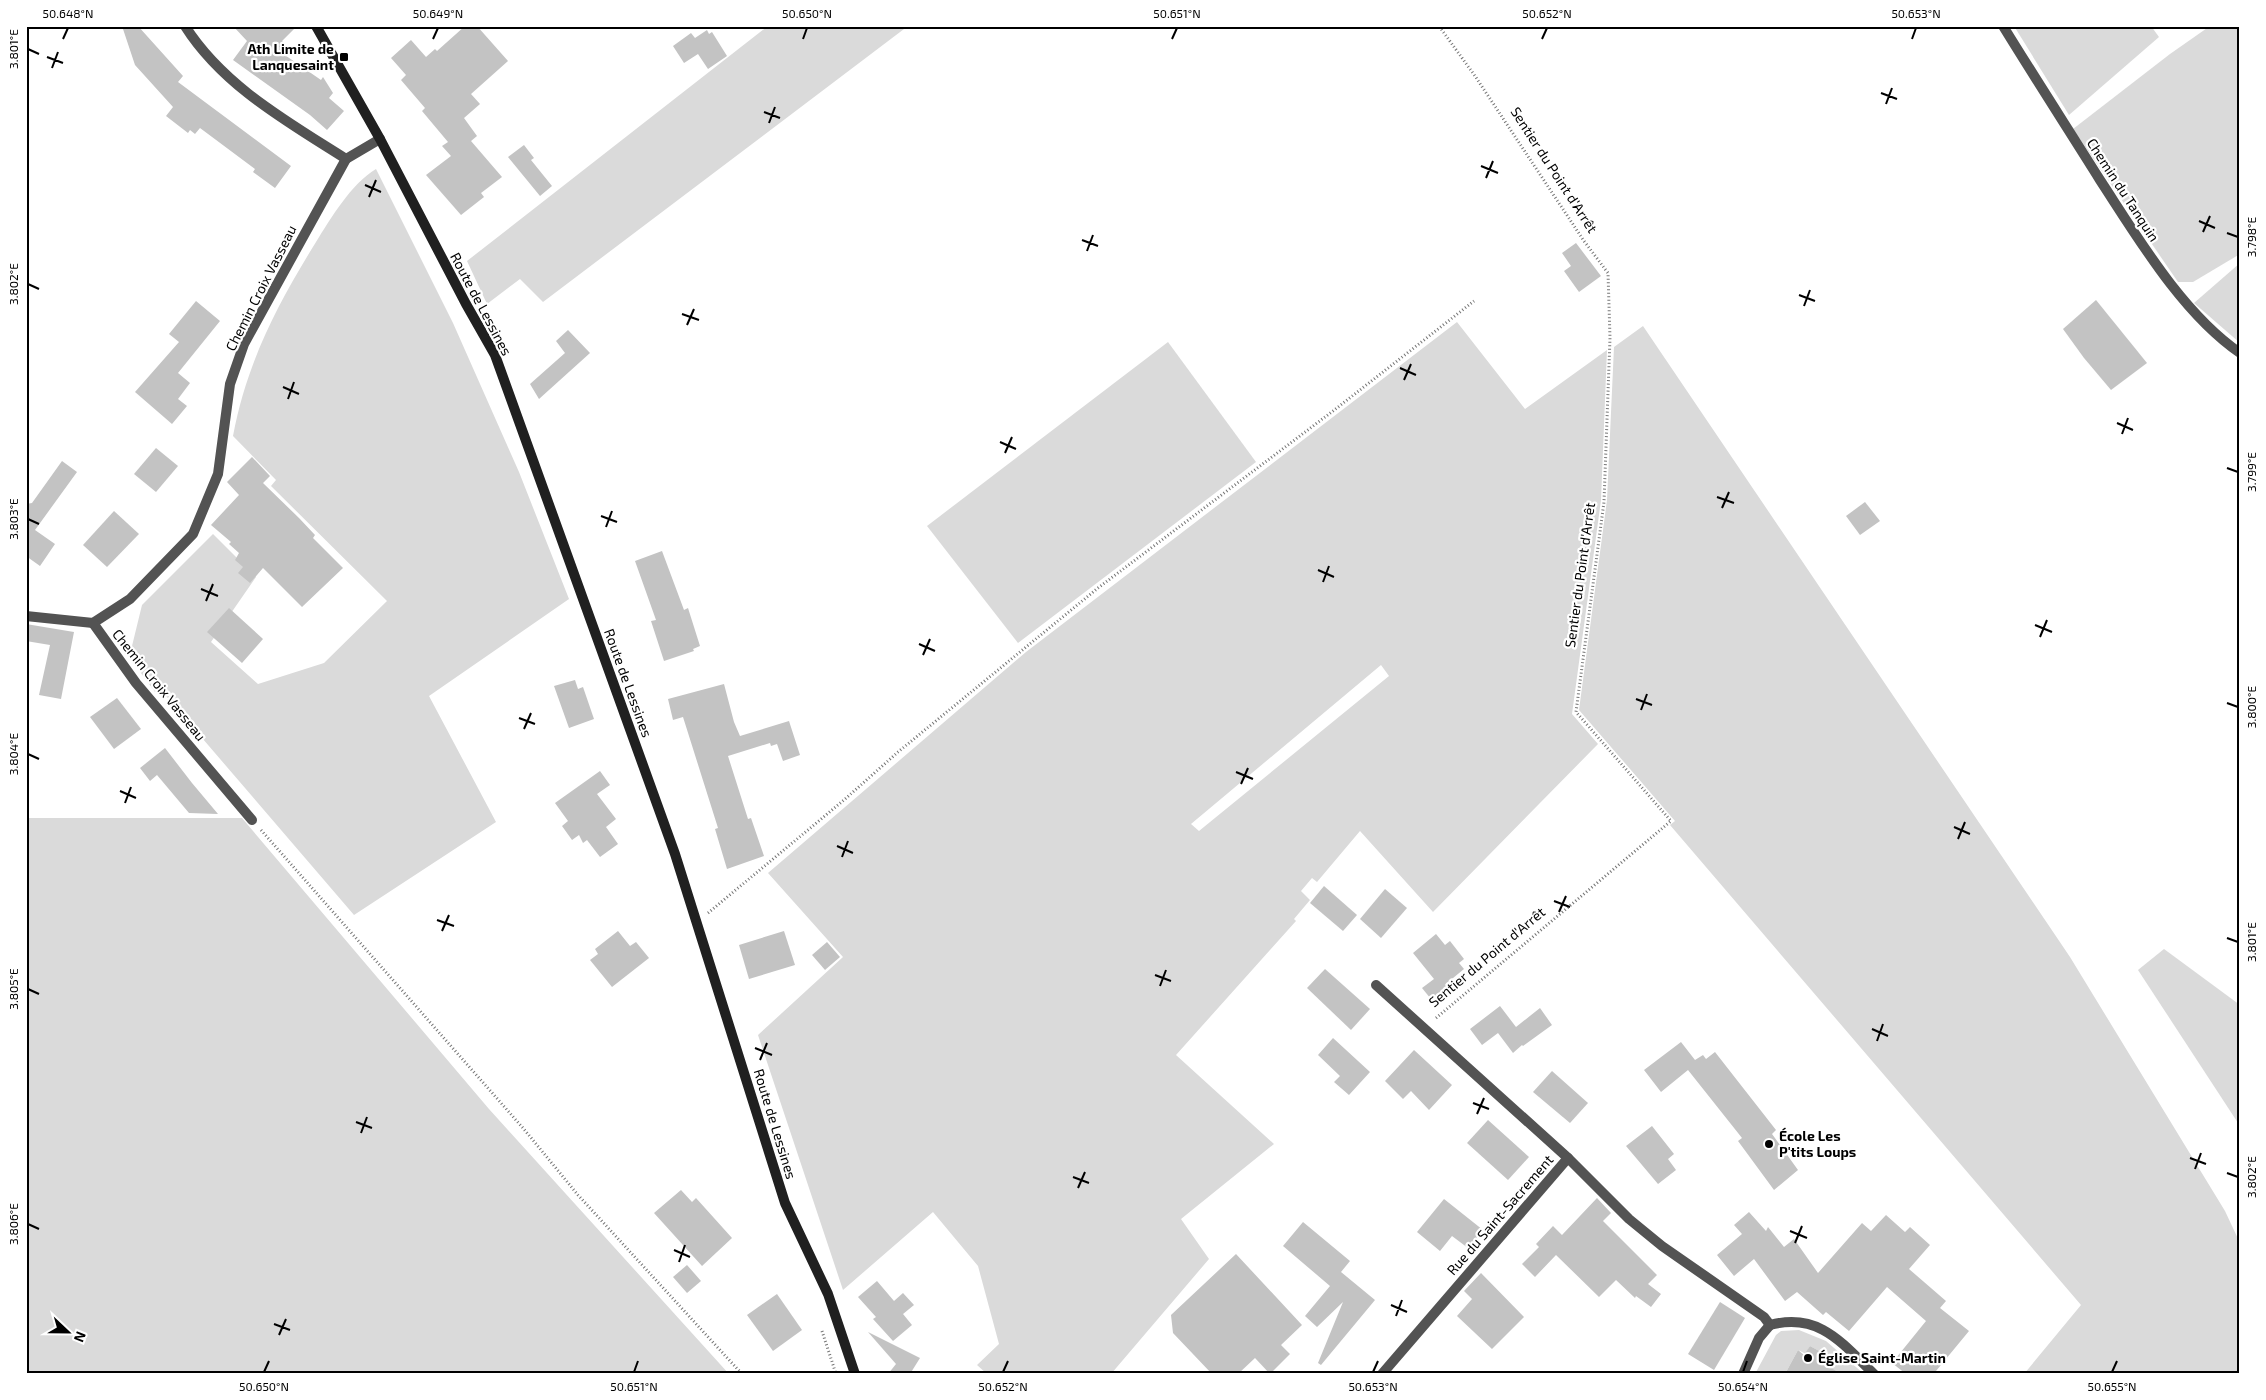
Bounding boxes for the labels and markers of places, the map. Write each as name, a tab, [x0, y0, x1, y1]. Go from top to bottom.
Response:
place label: Ath Limite de Lanquesaint	[247, 40, 334, 73]
marker: Ath Limite de Lanquesaint	[338, 51, 350, 63]
place label: École Les P'tits Loups	[1779, 1127, 1856, 1160]
marker: École Les P'tits Loups	[1763, 1138, 1775, 1150]
place label: Église Saint-Martin	[1818, 1349, 1946, 1366]
marker: Église Saint-Martin	[1802, 1352, 1814, 1364]

